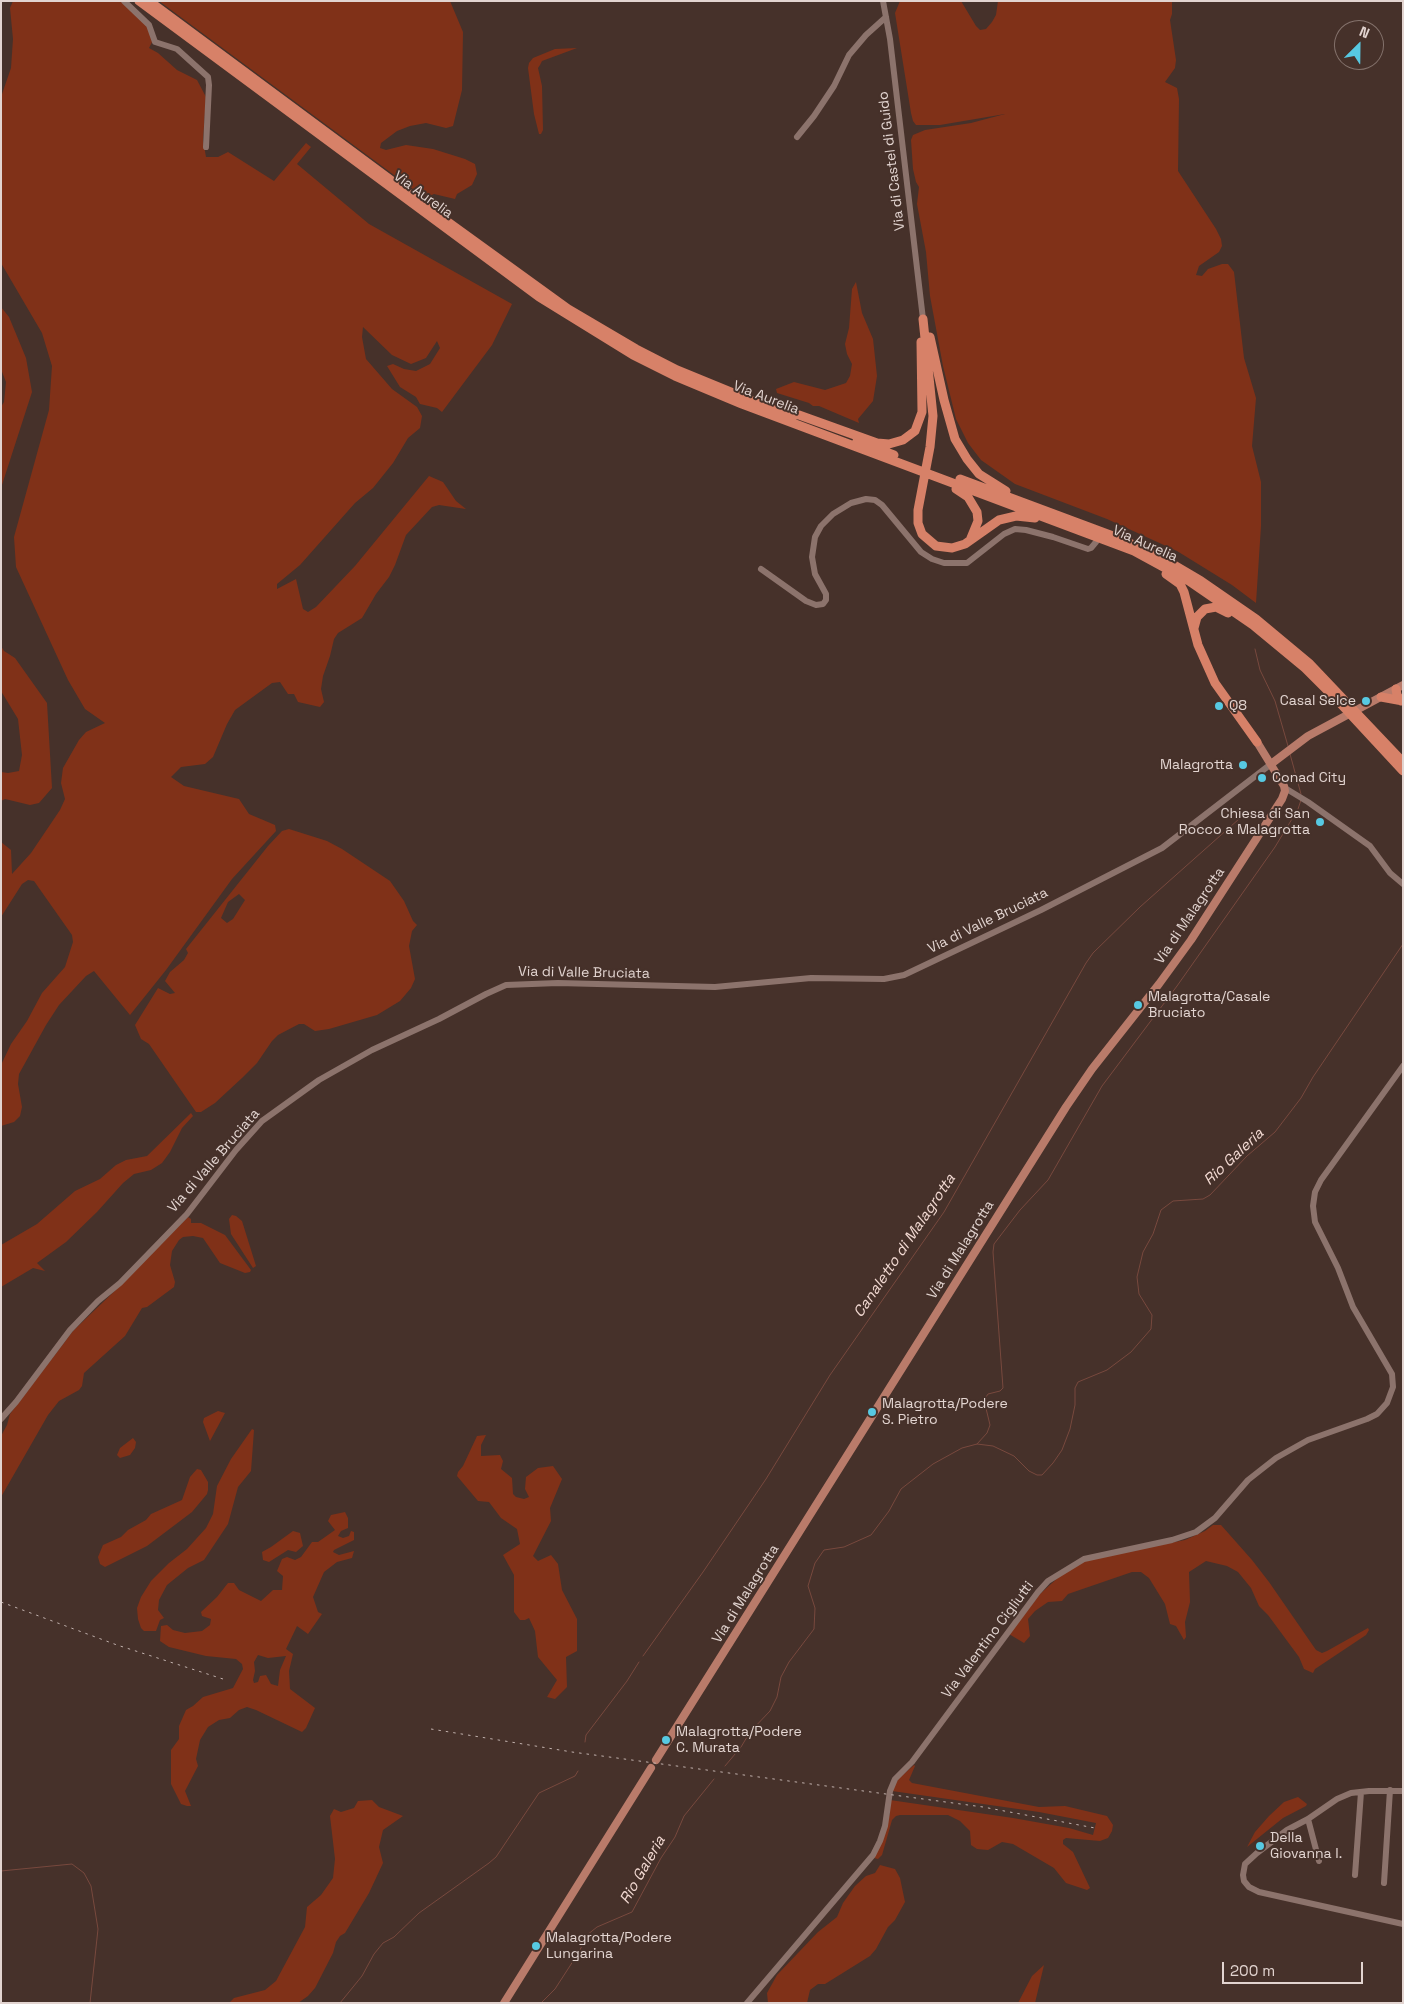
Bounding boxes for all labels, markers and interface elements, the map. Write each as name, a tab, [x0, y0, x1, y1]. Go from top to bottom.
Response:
north arrow	[1334, 20, 1384, 70]
text: N	[1357, 22, 1372, 42]
street label: Via di Castel di Guido	[875, 90, 909, 232]
street label: Via Aurelia	[390, 168, 456, 222]
street label: Via Aurelia	[731, 378, 801, 418]
street label: Via Aurelia	[1110, 522, 1180, 566]
place label: Casal Selce	[1280, 693, 1356, 709]
marker: Casal Selce	[1360, 695, 1372, 707]
place label: Q8	[1229, 698, 1247, 714]
marker: Q8	[1213, 700, 1225, 712]
place label: Malagrotta	[1160, 757, 1233, 773]
marker: Malagrotta	[1237, 759, 1249, 771]
place label: Conad City	[1272, 770, 1346, 786]
marker: Conad City	[1256, 772, 1268, 784]
place label: Chiesa di San Rocco a Malagrotta	[1179, 806, 1310, 839]
marker: Chiesa di San Rocco a Malagrotta	[1314, 816, 1326, 828]
street label: Via di Malagrotta	[1151, 865, 1229, 967]
street label: Via di Valle Bruciata	[925, 885, 1051, 957]
street label: Via di Valle Bruciata	[518, 963, 650, 983]
place label: Malagrotta/Casale Bruciato	[1148, 989, 1270, 1022]
marker: Malagrotta/Casale Bruciato	[1132, 999, 1144, 1011]
street label: Via di Valle Bruciata	[164, 1106, 264, 1216]
water label: Rio Galeria	[1200, 1125, 1268, 1189]
water label: Canaletto di Malagrotta	[850, 1171, 960, 1321]
street label: Via di Malagrotta	[924, 1198, 998, 1302]
place label: Malagrotta/Podere S. Pietro	[882, 1396, 1008, 1428]
marker: Malagrotta/Podere S. Pietro	[866, 1406, 878, 1418]
street label: Via di Malagrotta	[709, 1542, 783, 1646]
street label: Via Valentino Cigliutti	[939, 1578, 1037, 1702]
place label: Malagrotta/Podere C. Murata	[676, 1724, 802, 1756]
marker: Malagrotta/Podere C. Murata	[660, 1734, 672, 1746]
place label: Della Giovanna I.	[1270, 1830, 1342, 1862]
water label: Rio Galeria	[616, 1833, 670, 1907]
marker: Della Giovanna I.	[1254, 1840, 1266, 1852]
place label: Malagrotta/Podere Lungarina	[546, 1930, 672, 1962]
marker: Malagrotta/Podere Lungarina	[530, 1940, 542, 1952]
scale bar	[1224, 1952, 1365, 1984]
text: 200 m	[1230, 1961, 1275, 1980]

